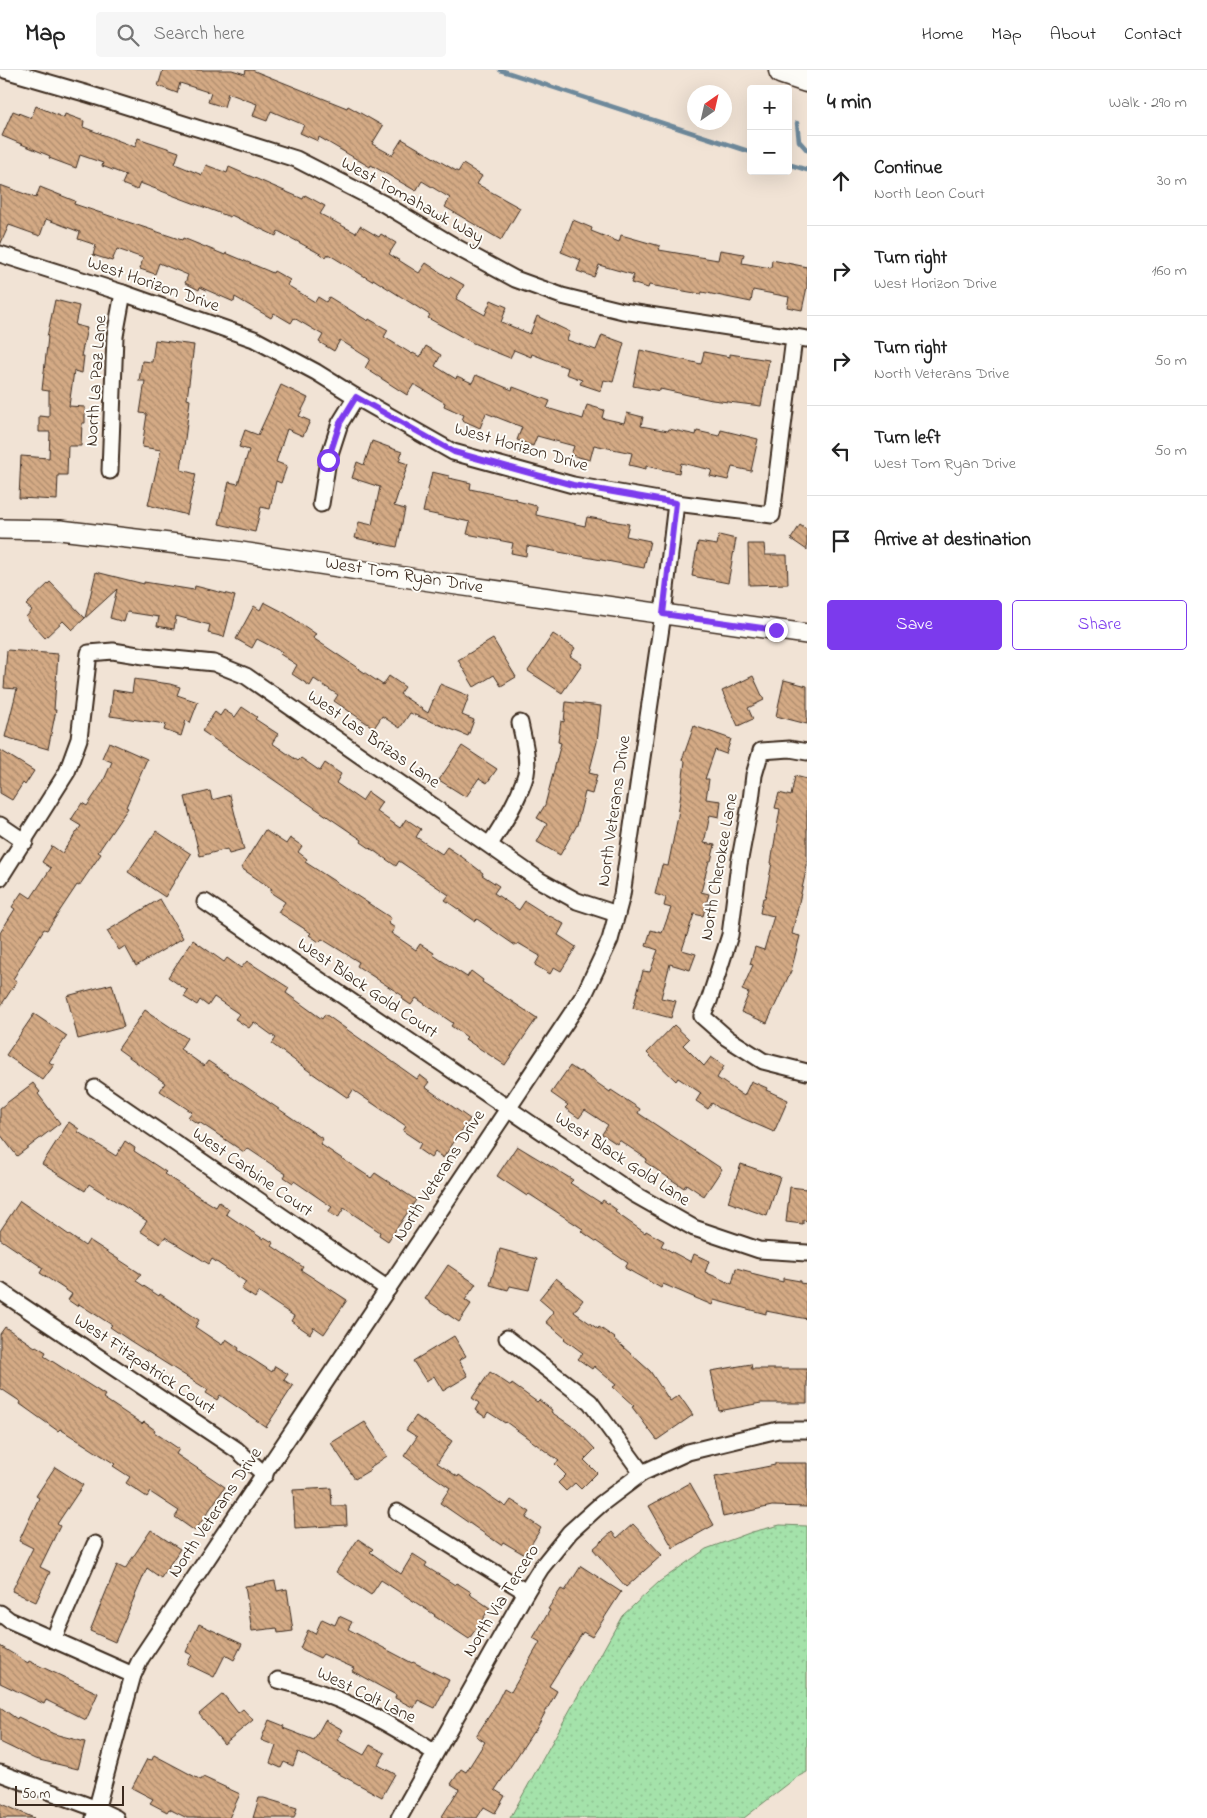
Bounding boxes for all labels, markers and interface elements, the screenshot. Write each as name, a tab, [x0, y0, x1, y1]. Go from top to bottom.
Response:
search box	[96, 12, 446, 57]
text: Map	[25, 17, 66, 52]
icon: search	[114, 21, 142, 49]
text: Search here	[154, 21, 245, 48]
text: Home	[922, 22, 963, 48]
text: Map	[991, 22, 1022, 48]
text: About	[1050, 22, 1096, 48]
text: Contact	[1124, 22, 1182, 48]
north arrow	[687, 85, 732, 130]
map controls	[747, 85, 792, 175]
button: +	[747, 85, 792, 130]
text: 4 min	[827, 88, 871, 118]
text: Walk · 290 m	[1109, 91, 1187, 115]
button: −	[747, 130, 792, 175]
street label: West Tomahawk Way	[336, 151, 488, 251]
text: Continue	[874, 155, 942, 182]
icon: ahead	[827, 167, 855, 195]
text: 30 m	[1157, 169, 1187, 193]
text: North Leon Court	[874, 182, 985, 206]
text: Turn right	[874, 245, 947, 272]
street label: West Horizon Drive	[83, 250, 223, 320]
icon: right	[827, 257, 855, 285]
text: 160 m	[1152, 259, 1187, 283]
text: West Horizon Drive	[874, 272, 997, 296]
street label: North La Paz Lane	[79, 314, 115, 447]
text: Turn right	[874, 335, 947, 362]
icon: right	[827, 347, 855, 375]
text: 50 m	[1155, 349, 1187, 373]
text: North Veterans Drive	[874, 362, 1009, 386]
street label: West Horizon Drive	[451, 416, 592, 480]
text: Turn left	[874, 425, 941, 452]
icon: left	[827, 437, 855, 465]
text: 50 m	[1155, 439, 1187, 463]
route start	[317, 449, 340, 472]
text: West Tom Ryan Drive	[874, 452, 1016, 476]
icon: arrive	[827, 527, 855, 555]
text: Arrive at destination	[874, 527, 1031, 554]
street label: West Tom Ryan Drive	[323, 551, 486, 601]
button: Save	[827, 600, 1002, 650]
button: Share	[1012, 600, 1187, 650]
route end	[765, 619, 788, 642]
street label: West Las Brizas Lane	[301, 684, 445, 796]
street label: North Veterans Drive	[592, 733, 639, 888]
street label: North Cherokee Lane	[694, 790, 746, 943]
street label: West Black Gold Court	[291, 932, 443, 1046]
street label: North Veterans Drive	[388, 1104, 493, 1247]
street label: West Black Gold Lane	[549, 1106, 696, 1214]
street label: West Carbine Court	[186, 1122, 318, 1224]
street label: West Fitzpatrick Court	[68, 1308, 220, 1422]
street label: North Veterans Drive	[163, 1442, 270, 1583]
street label: North Via Tercero	[457, 1540, 547, 1662]
street label: West Colt Lane	[312, 1661, 421, 1732]
scale bar	[15, 1783, 124, 1806]
text: 50 m	[22, 1784, 50, 1805]

